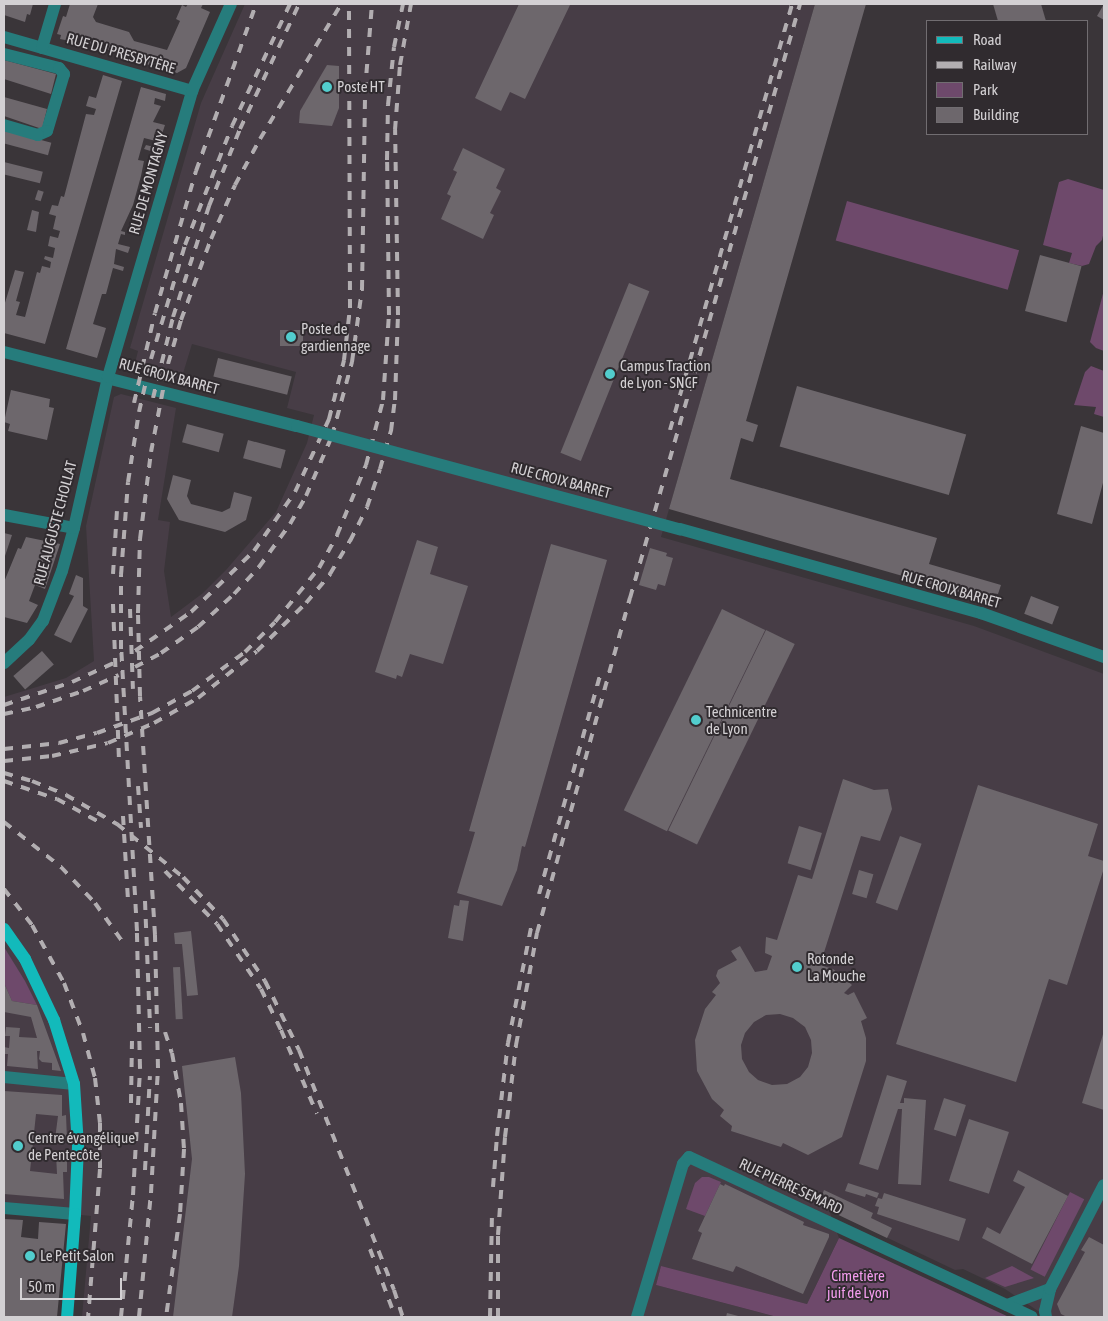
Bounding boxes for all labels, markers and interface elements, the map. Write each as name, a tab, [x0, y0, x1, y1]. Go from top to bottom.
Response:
legend	[926, 20, 1088, 135]
street label: RUE DU PRESBYTÈRE	[65, 29, 177, 77]
text: Road	[973, 31, 1002, 48]
text: Railway	[973, 56, 1017, 73]
place label: Poste HT	[337, 78, 385, 96]
marker: Poste HT	[321, 81, 333, 93]
text: Park	[973, 81, 998, 98]
text: Building	[973, 106, 1019, 123]
street label: RUE DE MONTAGNY	[125, 130, 171, 236]
place label: Poste de gardiennage	[301, 319, 370, 354]
marker: Poste de gardiennage	[285, 331, 297, 343]
street label: RUE CROIX BARRET	[117, 354, 221, 398]
place label: Campus Traction de Lyon - SNCF	[620, 356, 711, 391]
marker: Campus Traction de Lyon - SNCF	[604, 368, 616, 380]
street label: RUE CROIX BARRET	[509, 458, 613, 502]
street label: RUE AUGUSTE CHOLLAT	[30, 459, 80, 587]
street label: RUE CROIX BARRET	[899, 566, 1003, 612]
place label: Technicentre de Lyon	[706, 702, 777, 737]
marker: Technicentre de Lyon	[690, 714, 702, 726]
place label: Rotonde La Mouche	[807, 949, 866, 984]
marker: Rotonde La Mouche	[791, 961, 803, 973]
place label: Centre évangélique de Pentecôte	[28, 1128, 135, 1163]
marker: Centre évangélique de Pentecôte	[12, 1140, 24, 1152]
street label: RUE PIERRE SEMARD	[737, 1154, 845, 1218]
place label: Le Petit Salon	[40, 1247, 114, 1265]
marker: Le Petit Salon	[24, 1250, 36, 1262]
park label: Cimetière juif de Lyon	[827, 1266, 889, 1301]
scale bar	[22, 1268, 125, 1300]
text: 50 m	[28, 1278, 55, 1295]

